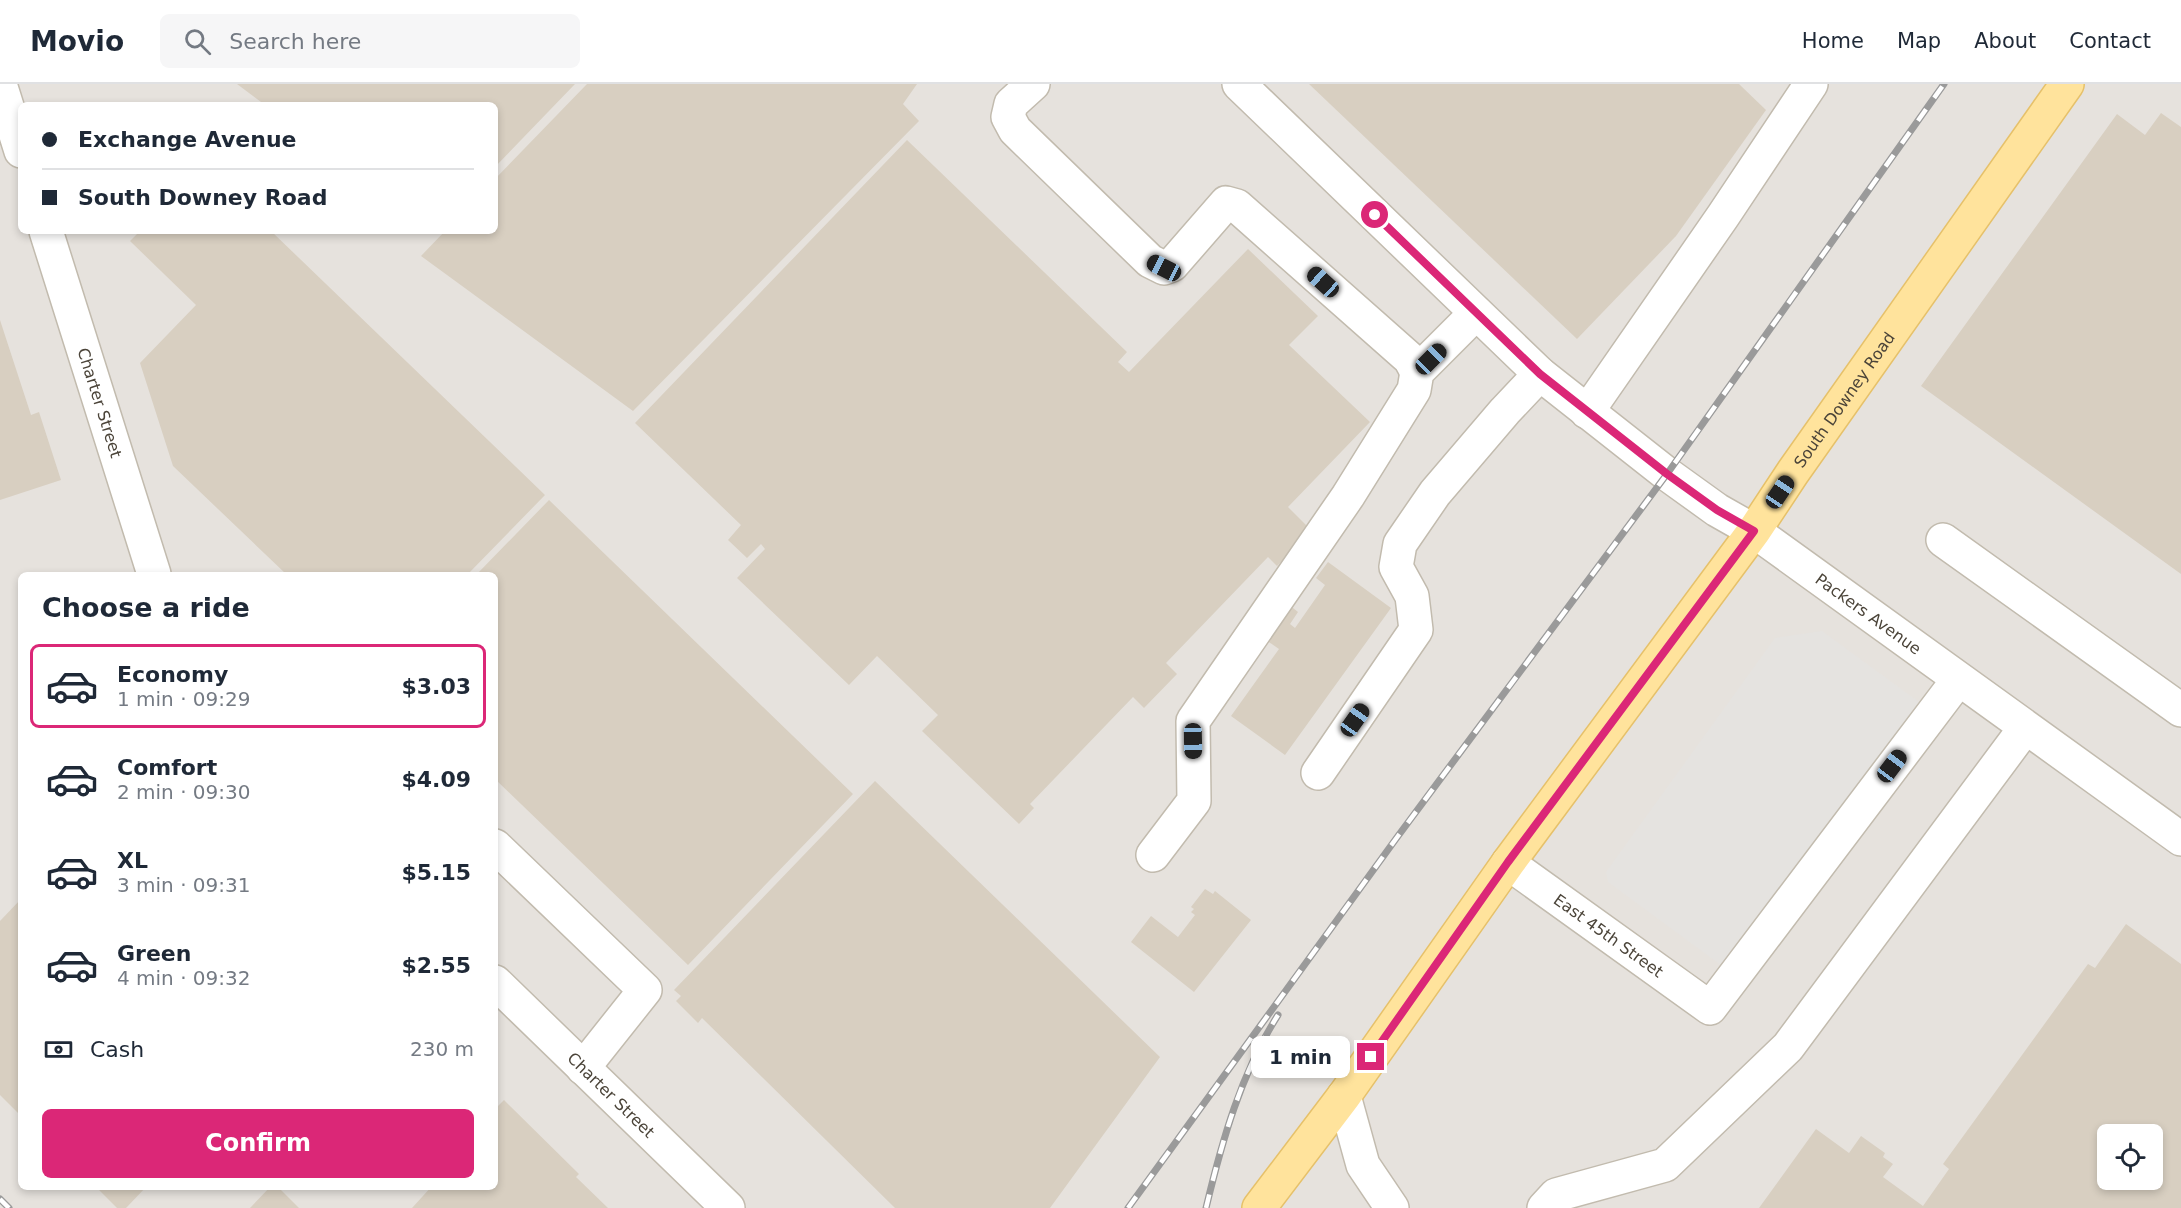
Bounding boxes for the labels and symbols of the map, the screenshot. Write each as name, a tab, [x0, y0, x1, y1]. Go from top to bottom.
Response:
route start	[1361, 201, 1388, 228]
car	[1144, 252, 1184, 284]
car	[1304, 263, 1342, 301]
street label: South Downey Road	[1790, 329, 1899, 471]
car	[1412, 340, 1450, 378]
street label: Charter Street	[73, 346, 126, 460]
car	[1762, 472, 1798, 512]
street label: Packers Avenue	[1812, 570, 1925, 658]
car	[1337, 700, 1373, 740]
car	[1184, 723, 1202, 759]
car	[1874, 746, 1910, 786]
street label: East 45th Street	[1550, 890, 1667, 981]
callout: 1 min	[1251, 1036, 1350, 1078]
route end	[1357, 1043, 1384, 1070]
street label: Charter Street	[563, 1049, 659, 1142]

